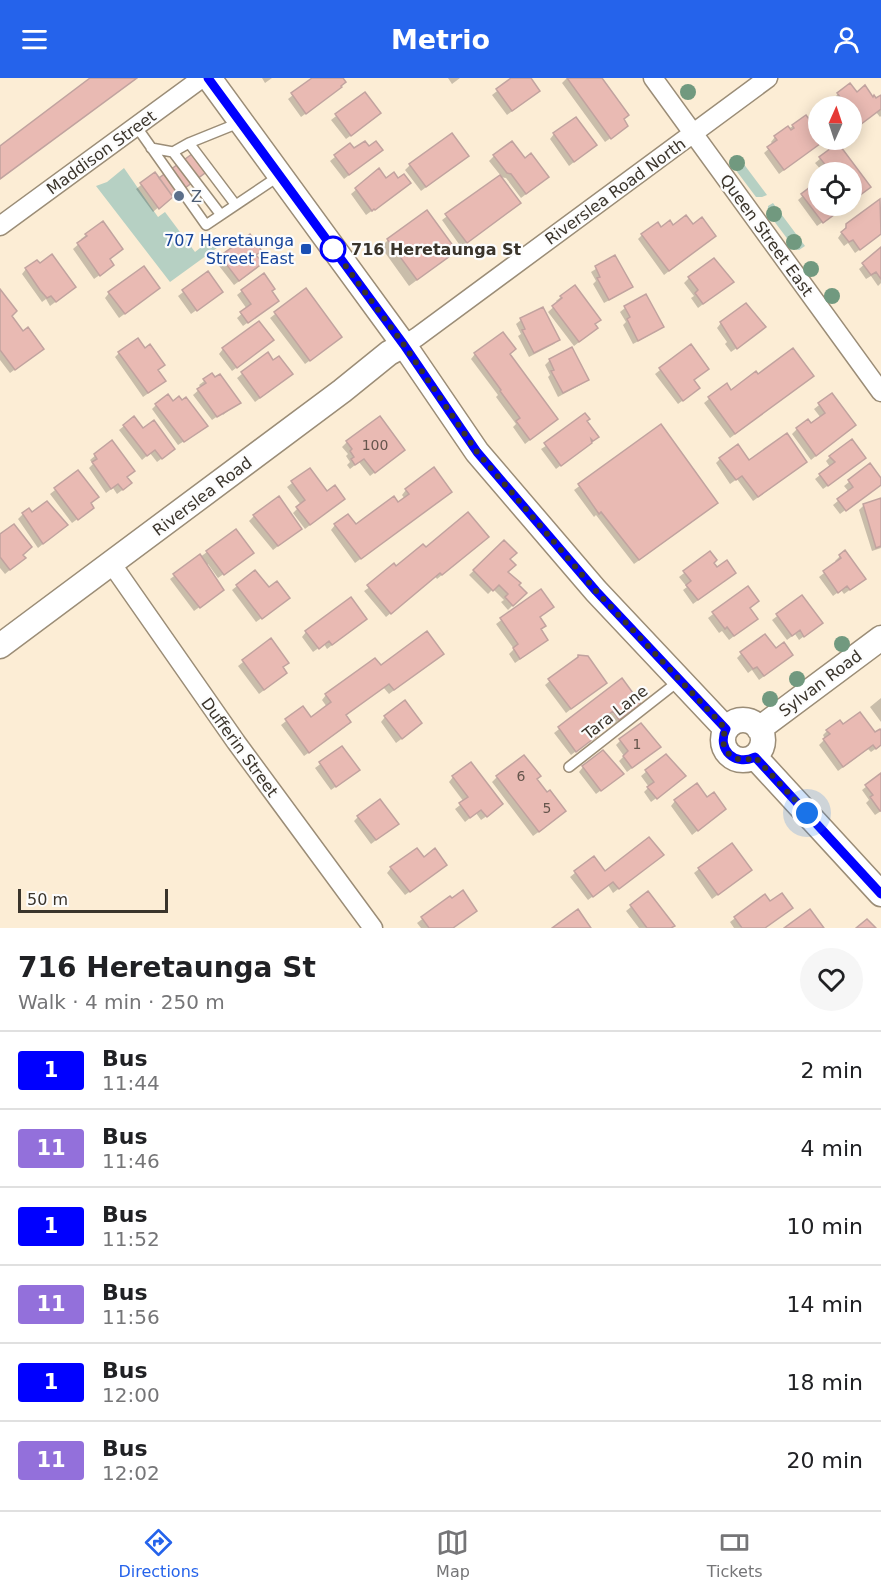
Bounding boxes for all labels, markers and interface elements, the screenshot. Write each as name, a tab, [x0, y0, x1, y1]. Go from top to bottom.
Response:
icon: menu	[18, 23, 51, 56]
icon: person	[830, 23, 863, 56]
text: Metrio	[391, 24, 490, 55]
north arrow	[808, 96, 862, 150]
map controls	[808, 96, 862, 216]
street label: Maddison Street	[43, 106, 160, 198]
street label: Riverslea Road North	[541, 134, 689, 249]
button: locate	[808, 162, 862, 216]
street label: Queen Street East	[716, 171, 817, 300]
place label: Z	[191, 187, 202, 206]
marker: Z	[172, 189, 186, 203]
place label: 707 Heretaunga Street East	[164, 231, 294, 268]
marker: 716 Heretaunga St	[320, 236, 346, 262]
place label: 716 Heretaunga St	[351, 240, 522, 259]
marker: 707 Heretaunga Street East	[299, 242, 313, 256]
house number: 100	[362, 437, 388, 453]
street label: Riverslea Road	[149, 453, 256, 540]
street label: Sylvan Road	[775, 646, 865, 721]
street label: Tara Lane	[578, 681, 652, 744]
street label: Dufferin Street	[197, 694, 282, 801]
house number: 1	[633, 736, 641, 752]
house number: 6	[517, 768, 526, 784]
your location	[792, 798, 822, 828]
house number: 5	[543, 800, 551, 816]
scale bar	[18, 886, 168, 914]
text: 50 m	[27, 890, 68, 909]
button: heart	[800, 948, 863, 1011]
text: 716 Heretaunga St	[18, 951, 316, 984]
text: Walk · 4 min · 250 m	[18, 990, 225, 1014]
text: Bus	[102, 1046, 148, 1071]
text: 1	[44, 1058, 58, 1082]
text: 2 min	[801, 1058, 863, 1083]
text: 11:44	[102, 1071, 160, 1095]
text: Bus	[102, 1124, 148, 1149]
text: 11	[36, 1136, 66, 1160]
text: 4 min	[801, 1136, 863, 1161]
text: 11:46	[102, 1149, 160, 1173]
text: Bus	[102, 1202, 148, 1227]
text: 1	[44, 1214, 58, 1238]
text: 10 min	[787, 1214, 863, 1239]
text: 11:52	[102, 1227, 160, 1251]
text: Bus	[102, 1280, 148, 1305]
text: 11	[36, 1292, 66, 1316]
text: 14 min	[787, 1292, 863, 1317]
text: 11:56	[102, 1305, 160, 1329]
text: Bus	[102, 1358, 148, 1383]
text: 1	[44, 1370, 58, 1394]
text: 18 min	[787, 1370, 863, 1395]
text: 12:00	[102, 1383, 160, 1407]
text: Bus	[102, 1436, 148, 1461]
text: 11	[36, 1448, 66, 1472]
text: 20 min	[787, 1448, 863, 1473]
text: 12:02	[102, 1461, 160, 1485]
tab: Directions	[118, 1526, 199, 1581]
tab: Map	[436, 1526, 470, 1581]
tab: Tickets	[707, 1526, 762, 1581]

